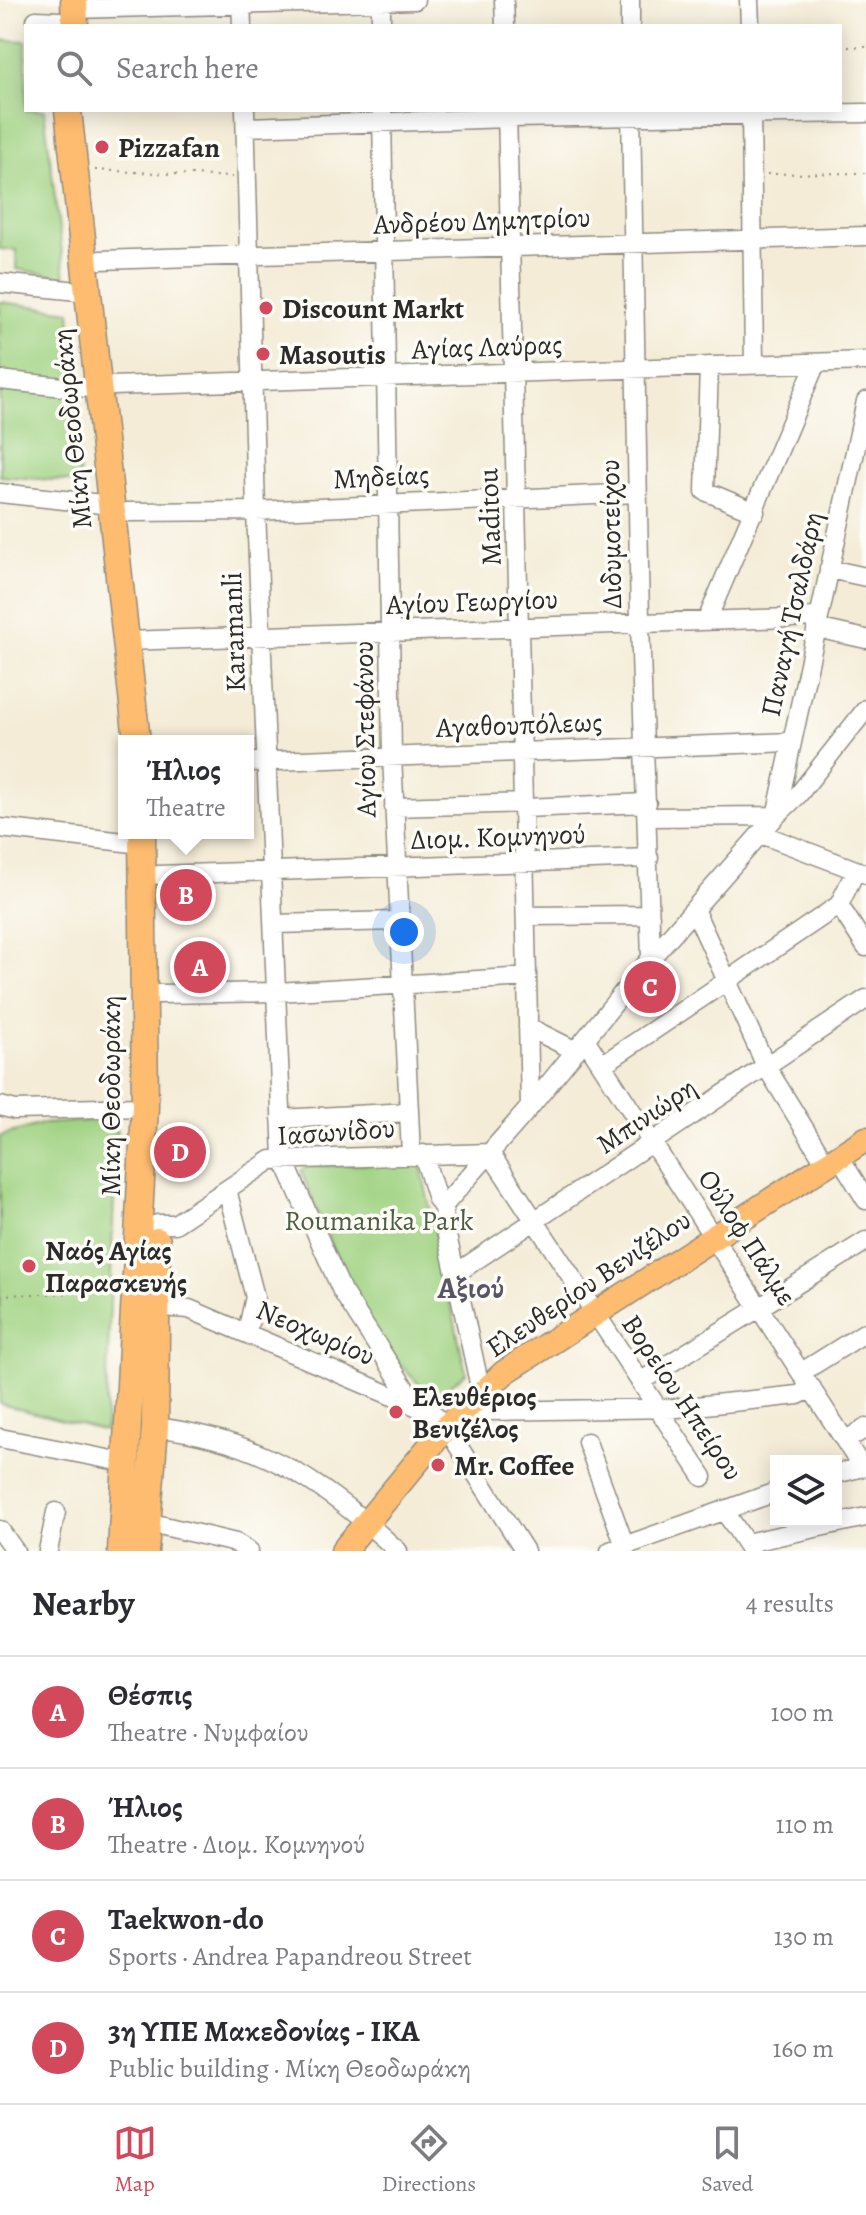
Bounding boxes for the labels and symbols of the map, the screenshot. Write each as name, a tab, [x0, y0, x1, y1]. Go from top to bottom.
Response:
place label: Pizzafan	[118, 129, 220, 167]
marker: Pizzafan	[93, 138, 111, 156]
street label: Ανδρέου Δημητρίου	[372, 198, 591, 244]
place label: Discount Markt	[282, 290, 464, 328]
marker: Discount Markt	[257, 299, 275, 317]
street label: Αγίας Λαύρας	[410, 325, 563, 369]
street label: Μίκη Θεοδωράκη	[43, 327, 101, 531]
place label: Masoutis	[279, 336, 386, 374]
marker: Masoutis	[254, 345, 272, 363]
street label: Μηδείας	[332, 456, 430, 498]
street label: Διδυμοτείχου	[591, 459, 631, 609]
street label: Maditou	[469, 467, 511, 566]
street label: Παναγή Τσαλδάρη	[752, 508, 832, 720]
street label: Karamanli	[213, 571, 255, 693]
street label: Αγίου Γεωργίου	[384, 580, 559, 624]
street label: Αγίου Στεφάνου	[344, 641, 386, 818]
street label: Αγαθουπόλεως	[434, 703, 603, 747]
street label: Διομ. Κομνηνού	[410, 815, 586, 859]
pin: B	[160, 865, 212, 925]
your location	[384, 912, 424, 952]
pin: A	[174, 937, 226, 997]
pin: C	[624, 957, 676, 1017]
street label: Μίκη Θεοδωράκη	[92, 995, 130, 1197]
street label: Μπινιώρη	[589, 1068, 704, 1163]
street label: Ιασωνίδου	[276, 1109, 396, 1155]
pin: D	[154, 1122, 206, 1182]
street label: Ούλοφ Πάλμε	[689, 1162, 805, 1313]
street label: Ελευθερίου Βενιζέλου	[479, 1201, 698, 1367]
park label: Roumanika Park	[284, 1202, 474, 1240]
place label: Ναός Αγίας Παρασκευής	[45, 1232, 187, 1302]
marker: Ναός Αγίας Παρασκευής	[20, 1257, 38, 1275]
district label: Αξιού	[437, 1268, 504, 1308]
street label: Νεοχωρίου	[250, 1291, 381, 1375]
street label: Βορείου Ηπείρου	[613, 1307, 752, 1488]
place label: Ελευθέριος Βενιζέλος	[412, 1378, 537, 1448]
marker: Ελευθέριος Βενιζέλος	[387, 1403, 405, 1421]
place label: Mr. Coffee	[454, 1447, 575, 1485]
marker: Mr. Coffee	[429, 1456, 447, 1474]

